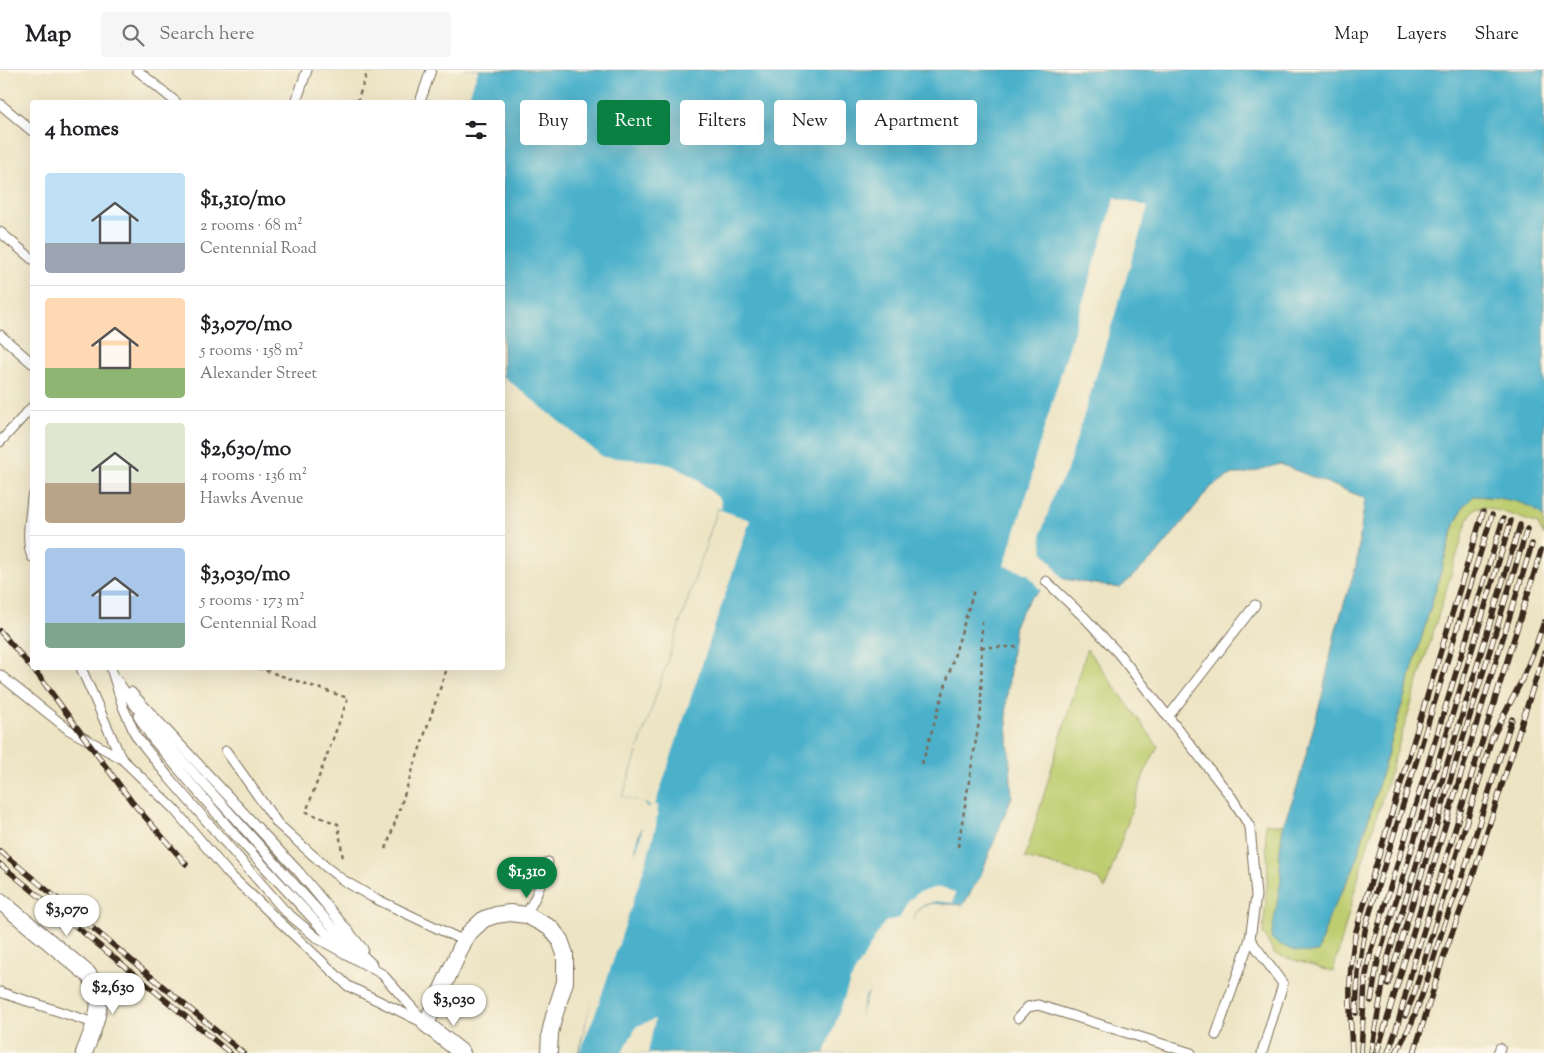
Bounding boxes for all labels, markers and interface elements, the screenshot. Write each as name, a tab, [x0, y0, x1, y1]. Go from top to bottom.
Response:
search box	[101, 12, 451, 57]
text: Map	[25, 18, 71, 52]
icon: search	[119, 21, 147, 49]
text: Search here	[159, 21, 255, 48]
text: Map	[1334, 22, 1369, 48]
text: Layers	[1397, 22, 1447, 48]
text: Share	[1475, 22, 1519, 48]
chip: Buy	[520, 100, 587, 145]
chip: Rent	[597, 100, 670, 145]
chip: Filters	[680, 100, 764, 145]
chip: New	[774, 100, 846, 145]
chip: Apartment	[856, 100, 977, 145]
text: 4 homes	[45, 115, 119, 145]
icon: filters	[462, 116, 490, 144]
text: $1,310/mo	[200, 185, 286, 215]
icon: home	[85, 193, 145, 253]
text: 2 rooms · 68 m²	[200, 215, 303, 238]
text: Centennial Road	[200, 238, 317, 261]
text: $3,070/mo	[200, 310, 292, 340]
icon: home	[85, 318, 145, 378]
text: 5 rooms · 158 m²	[200, 340, 304, 363]
text: Alexander Street	[200, 363, 317, 386]
text: $2,630/mo	[200, 435, 291, 465]
icon: home	[85, 443, 145, 503]
text: 4 rooms · 136 m²	[200, 465, 307, 488]
text: Hawks Avenue	[200, 488, 304, 511]
text: $3,030/mo	[200, 560, 290, 590]
icon: home	[85, 568, 145, 628]
text: 5 rooms · 173 m²	[200, 590, 305, 613]
text: Centennial Road	[200, 613, 317, 636]
pin: $1,310	[486, 856, 568, 899]
text: $1,310	[508, 861, 546, 884]
pin: $3,070	[26, 894, 108, 937]
text: $3,070	[45, 899, 89, 922]
pin: $2,630	[72, 972, 154, 1015]
text: $2,630	[92, 977, 134, 1000]
pin: $3,030	[413, 984, 495, 1027]
text: $3,030	[433, 989, 475, 1012]

